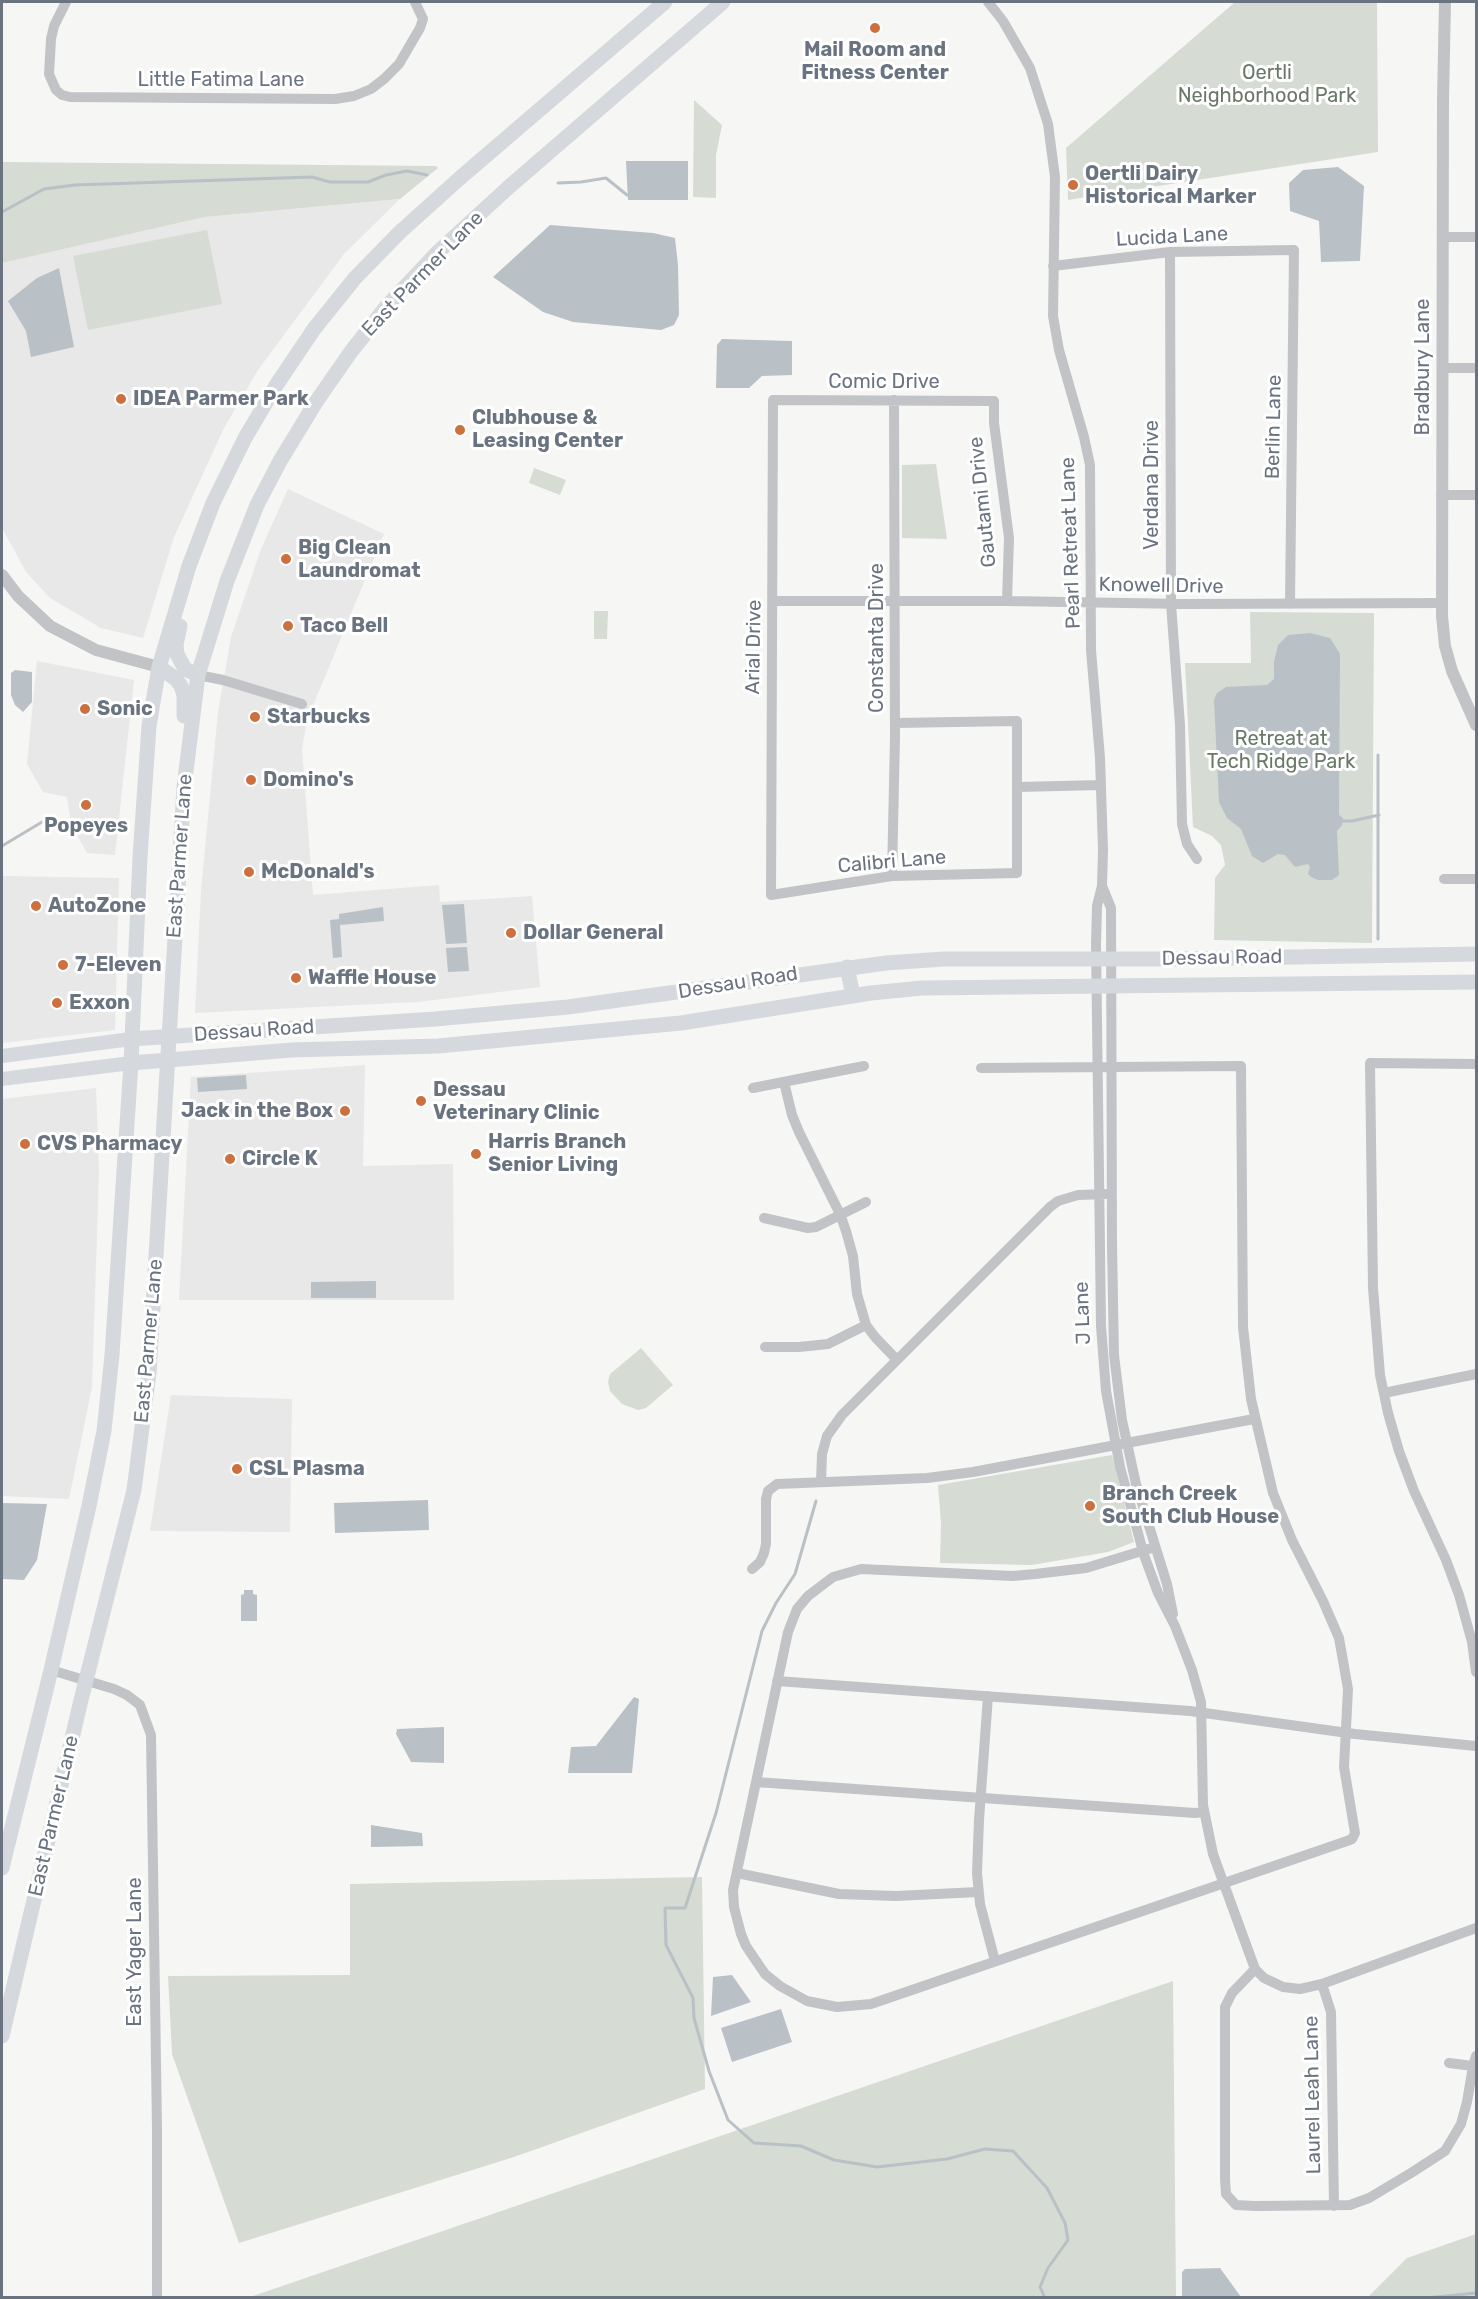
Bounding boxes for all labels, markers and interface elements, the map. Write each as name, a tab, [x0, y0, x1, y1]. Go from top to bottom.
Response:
marker: Mail Room and Fitness Center	[868, 21, 882, 35]
place label: Mail Room and Fitness Center	[801, 38, 949, 85]
park label: Oertli Neighborhood Park	[1178, 61, 1356, 108]
street label: Little Fatima Lane	[138, 68, 304, 92]
place label: Oertli Dairy Historical Marker	[1085, 162, 1256, 209]
marker: Oertli Dairy Historical Marker	[1066, 178, 1080, 192]
street label: East Parmer Lane	[357, 207, 489, 341]
street label: Lucida Lane	[1115, 222, 1229, 252]
street label: Bradbury Lane	[1411, 299, 1435, 435]
street label: Comic Drive	[828, 370, 940, 394]
street label: Berlin Lane	[1261, 375, 1287, 479]
place label: IDEA Parmer Park	[133, 387, 309, 411]
marker: IDEA Parmer Park	[114, 392, 128, 406]
place label: Clubhouse & Leasing Center	[472, 406, 623, 453]
street label: Verdana Drive	[1140, 420, 1164, 550]
marker: Clubhouse & Leasing Center	[453, 423, 467, 437]
street label: Gautami Drive	[964, 436, 1002, 568]
street label: Pearl Retreat Lane	[1056, 457, 1086, 629]
place label: Big Clean Laundromat	[298, 536, 421, 583]
marker: Big Clean Laundromat	[279, 552, 293, 566]
street label: Constanta Drive	[865, 563, 889, 713]
street label: Knowell Drive	[1098, 573, 1224, 599]
street label: Arial Drive	[741, 599, 767, 695]
place label: Taco Bell	[300, 614, 388, 638]
marker: Taco Bell	[281, 619, 295, 633]
place label: Sonic	[97, 697, 153, 721]
marker: Sonic	[78, 702, 92, 716]
place label: Starbucks	[267, 705, 370, 729]
marker: Starbucks	[248, 710, 262, 724]
park label: Retreat at Tech Ridge Park	[1207, 727, 1355, 774]
place label: Domino's	[263, 768, 354, 792]
street label: East Parmer Lane	[162, 773, 198, 939]
marker: Domino's	[244, 773, 258, 787]
marker: Popeyes	[79, 798, 93, 812]
place label: Popeyes	[44, 814, 128, 838]
street label: Calibri Lane	[837, 845, 947, 879]
place label: McDonald's	[261, 860, 374, 884]
marker: McDonald's	[242, 865, 256, 879]
place label: AutoZone	[48, 894, 146, 918]
marker: AutoZone	[29, 899, 43, 913]
place label: Dollar General	[523, 921, 664, 945]
marker: Dollar General	[504, 926, 518, 940]
street label: Dessau Road	[1161, 945, 1283, 971]
place label: 7-Eleven	[75, 953, 162, 977]
marker: 7-Eleven	[56, 958, 70, 972]
street label: Dessau Road	[676, 962, 800, 1004]
place label: Waffle House	[308, 966, 436, 990]
marker: Waffle House	[289, 971, 303, 985]
place label: Exxon	[69, 991, 130, 1015]
marker: Exxon	[50, 996, 64, 1010]
street label: Dessau Road	[193, 1015, 315, 1047]
place label: Dessau Veterinary Clinic	[433, 1078, 599, 1125]
marker: Dessau Veterinary Clinic	[414, 1094, 428, 1108]
place label: Jack in the Box	[181, 1099, 333, 1123]
marker: Jack in the Box	[338, 1104, 352, 1118]
place label: Harris Branch Senior Living	[488, 1130, 626, 1177]
place label: CVS Pharmacy	[37, 1132, 182, 1156]
marker: CVS Pharmacy	[18, 1137, 32, 1151]
place label: Circle K	[242, 1147, 318, 1171]
marker: Harris Branch Senior Living	[469, 1147, 483, 1161]
marker: Circle K	[223, 1152, 237, 1166]
street label: East Parmer Lane	[130, 1258, 168, 1424]
street label: J Lane	[1070, 1281, 1096, 1345]
place label: CSL Plasma	[249, 1457, 365, 1481]
marker: CSL Plasma	[230, 1462, 244, 1476]
place label: Branch Creek South Club House	[1102, 1482, 1279, 1529]
marker: Branch Creek South Club House	[1083, 1499, 1097, 1513]
street label: East Parmer Lane	[24, 1733, 84, 1899]
street label: East Yager Lane	[123, 1877, 147, 2027]
street label: Laurel Leah Lane	[1300, 2015, 1326, 2175]

